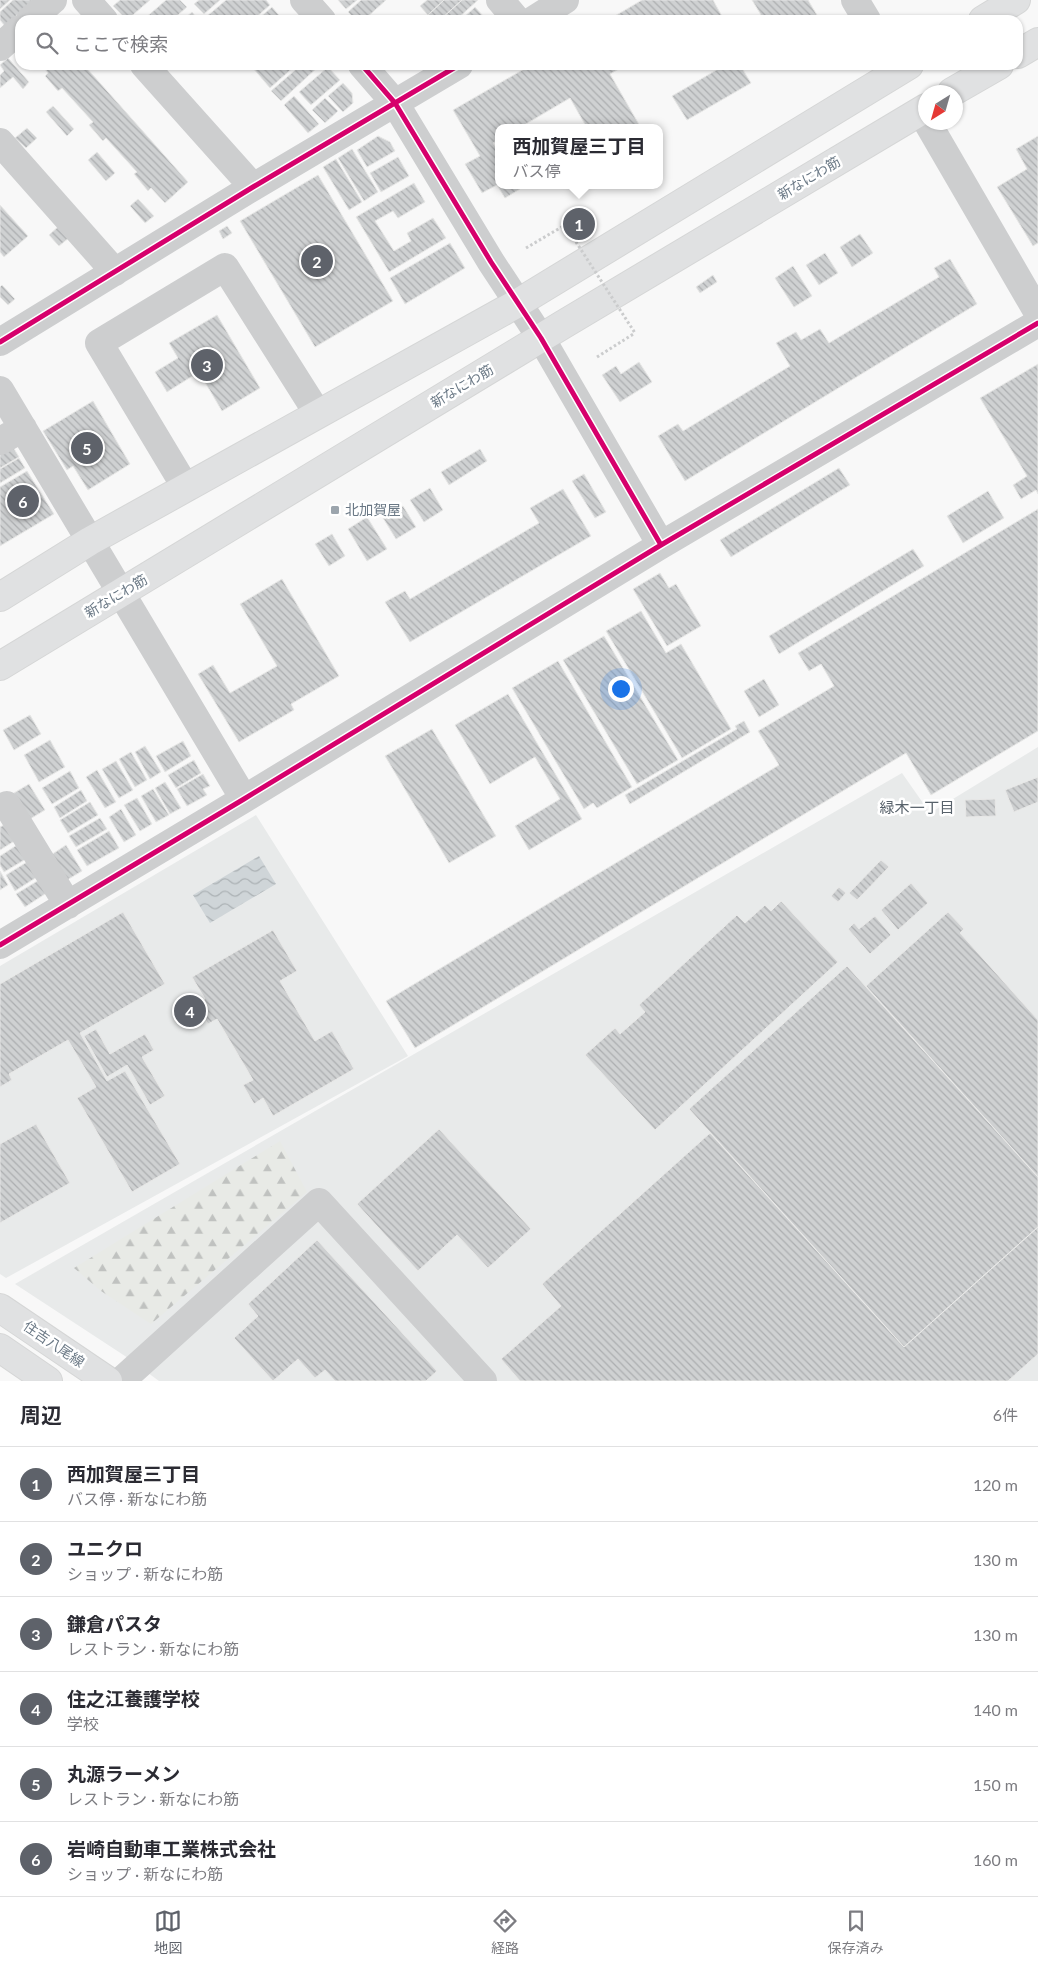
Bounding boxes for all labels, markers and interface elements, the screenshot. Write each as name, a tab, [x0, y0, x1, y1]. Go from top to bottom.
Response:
search box	[15, 15, 1023, 70]
icon: search	[33, 29, 61, 57]
text: ここで検索	[73, 32, 168, 55]
north arrow	[918, 85, 963, 130]
popup	[495, 124, 663, 189]
text: 西加賀屋三丁目	[512, 134, 646, 157]
street label: 新なにわ筋	[774, 152, 843, 203]
text: バス停	[512, 161, 561, 180]
pin: 1	[563, 205, 595, 243]
pin: 2	[301, 242, 333, 280]
pin: 3	[191, 346, 223, 384]
street label: 新なにわ筋	[427, 360, 496, 411]
pin: 5	[71, 429, 103, 467]
pin: 6	[7, 482, 39, 520]
place label: 北加賀屋	[345, 501, 401, 518]
marker: 北加賀屋	[329, 504, 341, 516]
street label: 新なにわ筋	[81, 570, 150, 621]
your location	[608, 676, 634, 702]
district label: 緑木一丁目	[879, 798, 955, 816]
pin: 4	[174, 992, 206, 1030]
street label: 住吉八尾線	[21, 1317, 88, 1370]
text: 周辺	[20, 1402, 62, 1427]
text: 6件	[993, 1405, 1018, 1424]
text: 西加賀屋三丁目	[67, 1462, 200, 1485]
text: 1	[31, 1475, 41, 1494]
text: 120 m	[973, 1475, 1018, 1494]
text: バス停 · 新なにわ筋	[67, 1489, 207, 1508]
text: ユニクロ	[67, 1537, 143, 1560]
text: 2	[31, 1550, 41, 1569]
text: 130 m	[973, 1550, 1018, 1569]
text: ショップ · 新なにわ筋	[67, 1564, 223, 1583]
text: 鎌倉パスタ	[67, 1612, 162, 1635]
text: 3	[31, 1625, 41, 1644]
text: 130 m	[973, 1625, 1018, 1644]
text: レストラン · 新なにわ筋	[67, 1639, 239, 1658]
text: 住之江養護学校	[67, 1687, 200, 1710]
text: 4	[31, 1700, 41, 1719]
text: 140 m	[973, 1700, 1018, 1719]
text: 学校	[67, 1714, 99, 1733]
text: 丸源ラーメン	[67, 1762, 180, 1785]
text: 5	[31, 1775, 41, 1794]
text: 150 m	[973, 1775, 1018, 1794]
text: レストラン · 新なにわ筋	[67, 1789, 239, 1808]
text: 岩崎自動車工業株式会社	[67, 1837, 276, 1860]
text: 6	[31, 1850, 41, 1869]
text: 160 m	[973, 1850, 1018, 1869]
text: ショップ · 新なにわ筋	[67, 1864, 223, 1883]
tab: 地図	[154, 1907, 182, 1957]
tab: 経路	[491, 1907, 519, 1957]
tab: 保存済み	[828, 1907, 884, 1957]

